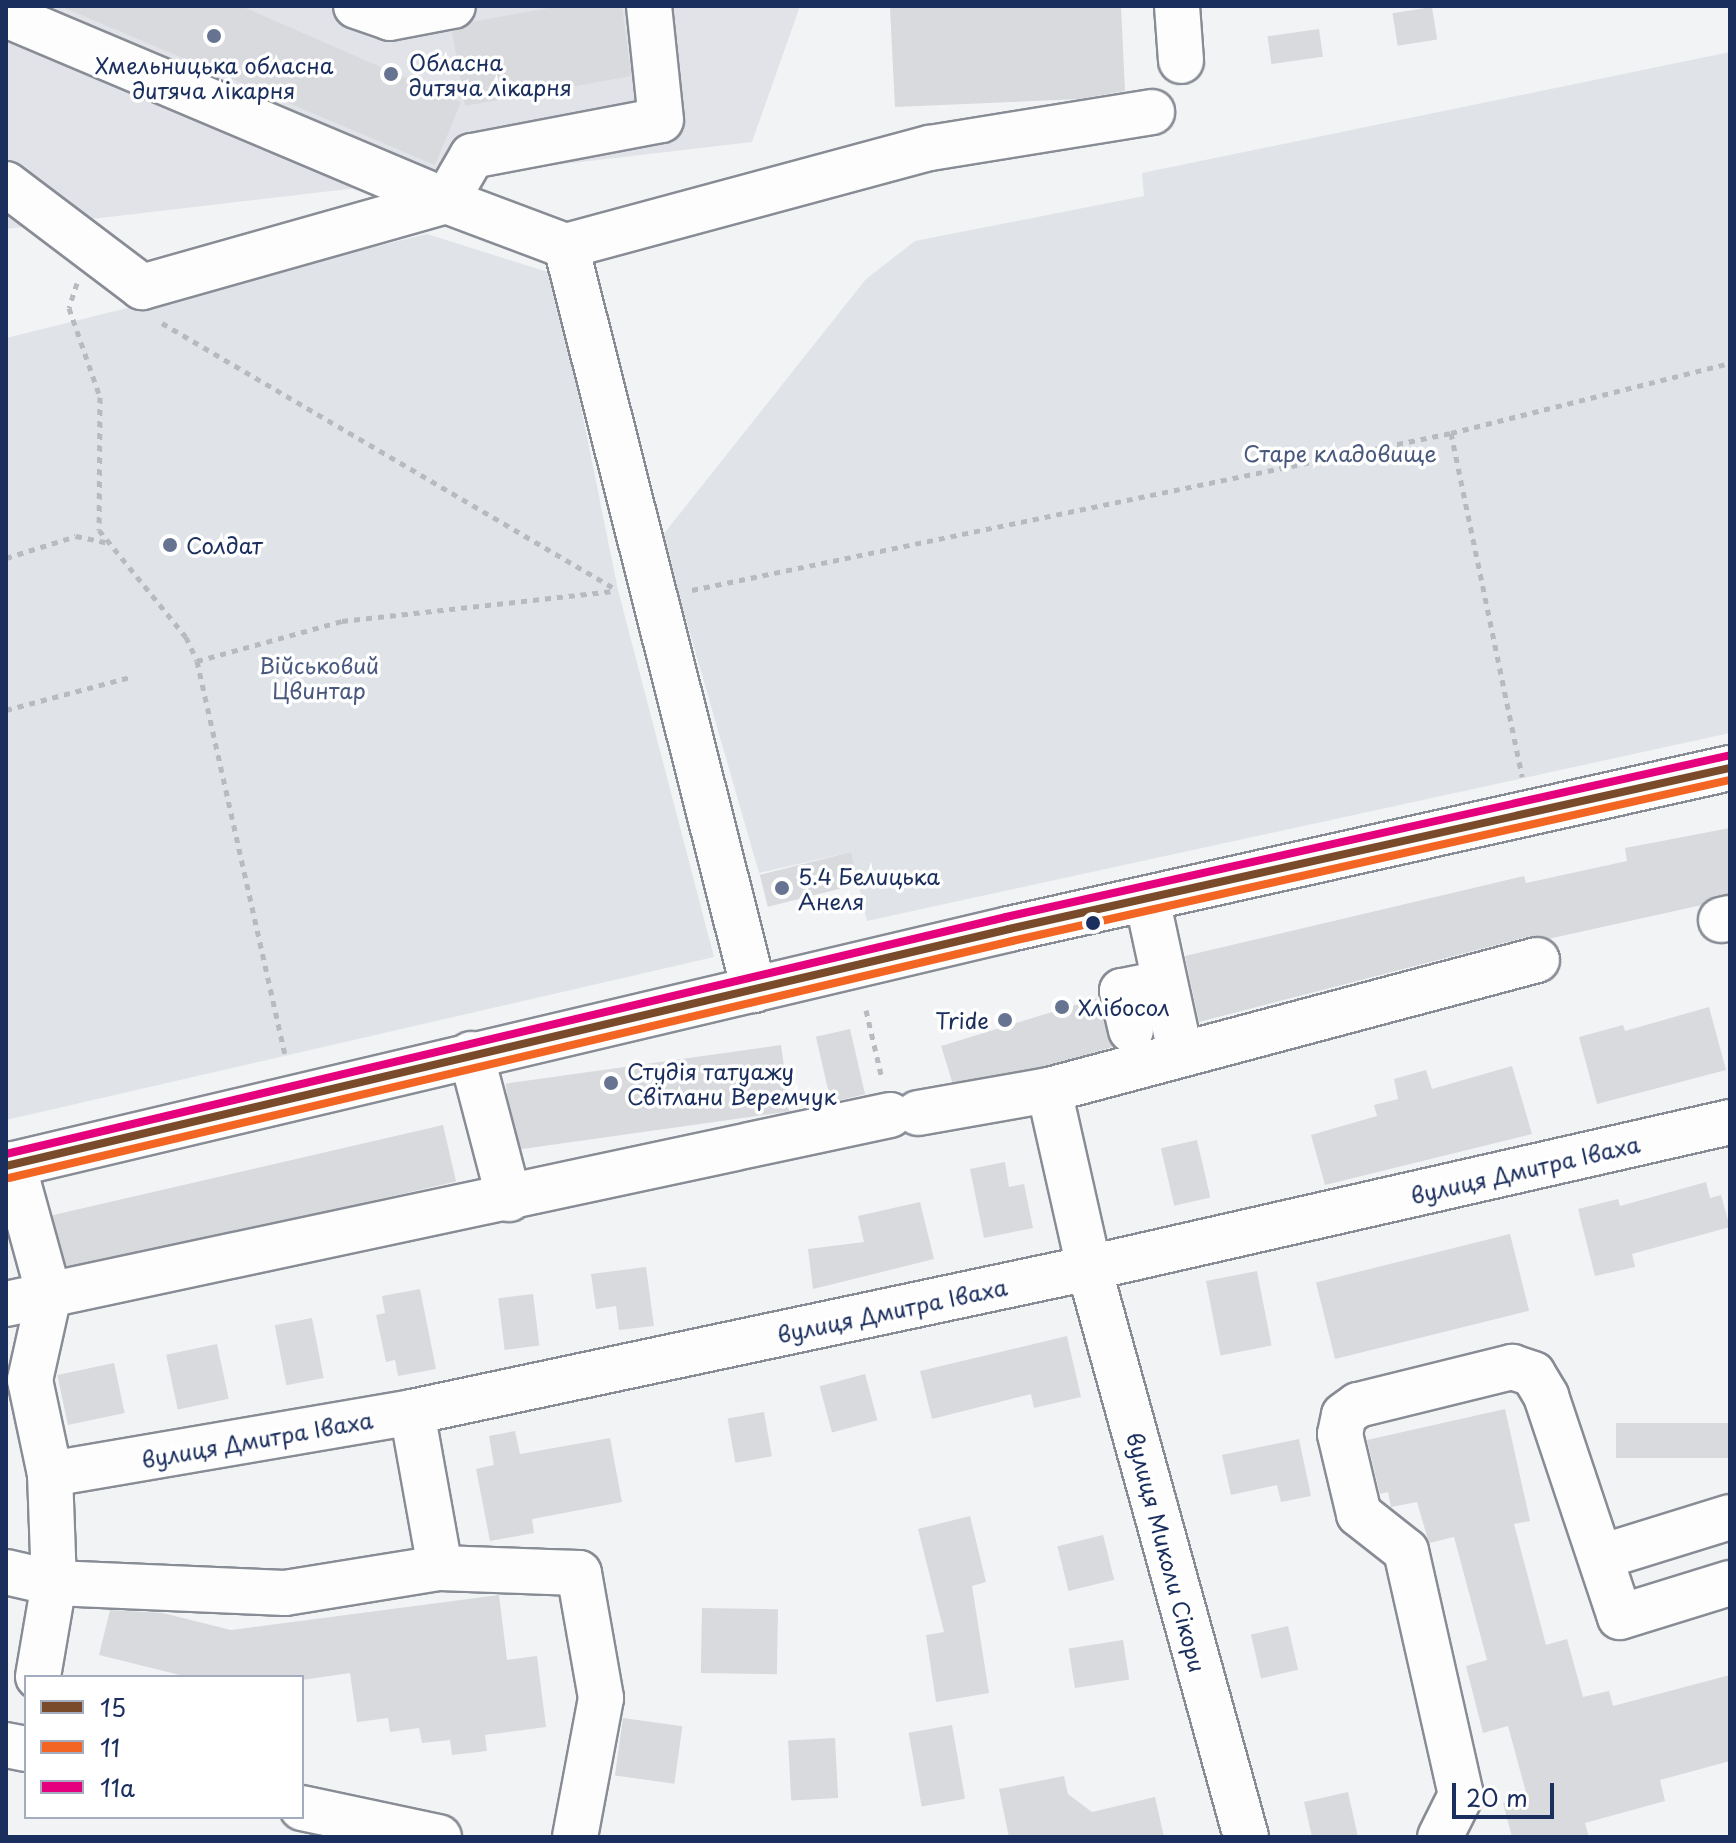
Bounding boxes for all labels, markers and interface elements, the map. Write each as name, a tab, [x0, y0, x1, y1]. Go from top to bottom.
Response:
marker: Хмельницька обласна дитяча лікарня	[203, 25, 225, 47]
place label: Обласна дитяча лікарня	[409, 48, 573, 100]
place label: Хмельницька обласна дитяча лікарня	[94, 51, 334, 102]
marker: Обласна дитяча лікарня	[380, 63, 402, 85]
park label: Старе кладовище	[1242, 440, 1438, 466]
place label: Солдат	[186, 532, 263, 558]
marker: Солдат	[161, 536, 179, 554]
park label: Військовий Цвинтар	[259, 651, 379, 702]
place label: 5.4 Белицька Анеля	[798, 862, 941, 914]
marker: 5.4 Белицька Анеля	[773, 879, 791, 897]
unlabelled marker	[1085, 915, 1101, 931]
place label: Хлібосол	[1078, 994, 1170, 1020]
marker: Хлібосол	[1053, 998, 1071, 1016]
place label: Tride	[935, 1007, 989, 1033]
marker: Tride	[996, 1011, 1014, 1029]
place label: Студія татуажу Світлани Веремчук	[627, 1057, 838, 1108]
marker: Студія татуажу Світлани Веремчук	[602, 1074, 620, 1092]
street label: вулиця Дмитра Іваха	[1407, 1130, 1643, 1208]
street label: вулиця Дмитра Іваха	[774, 1273, 1010, 1347]
street label: вулиця Дмитра Іваха	[139, 1406, 375, 1472]
street label: вулиця Миколи Сікори	[1122, 1429, 1212, 1675]
legend	[24, 1675, 304, 1819]
text: 15	[100, 1689, 126, 1725]
text: 11	[100, 1729, 120, 1765]
scale bar	[1456, 1767, 1558, 1817]
text: 11а	[100, 1769, 135, 1805]
text: 20 m	[1466, 1779, 1528, 1815]

